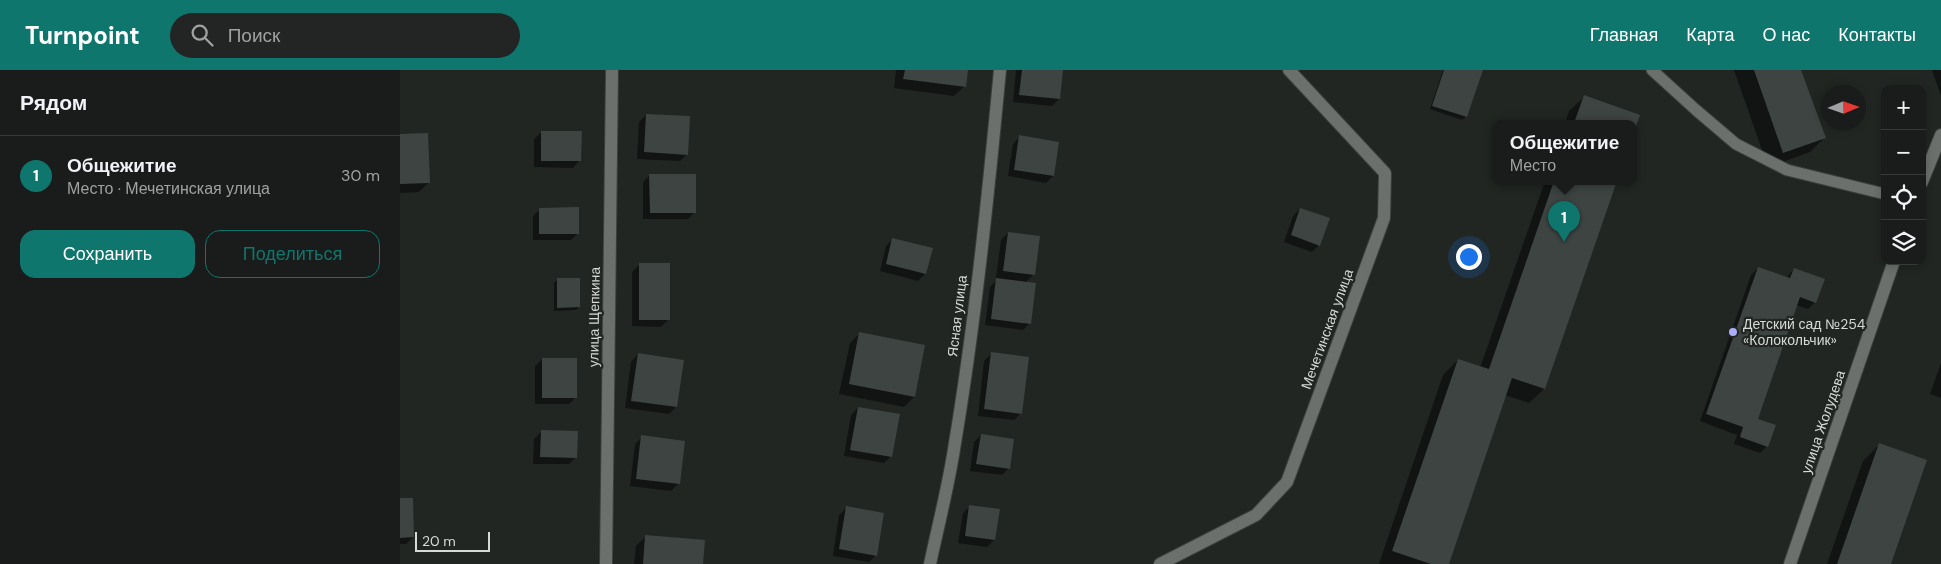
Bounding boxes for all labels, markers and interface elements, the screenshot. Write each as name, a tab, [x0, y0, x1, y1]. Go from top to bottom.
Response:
search box	[170, 13, 520, 58]
text: Turnpoint	[25, 20, 140, 51]
icon: search	[188, 21, 216, 49]
text: Поиск	[228, 23, 280, 48]
text: Главная	[1590, 23, 1658, 47]
text: Карта	[1686, 23, 1735, 47]
text: О нас	[1763, 23, 1810, 47]
text: Контакты	[1838, 23, 1916, 47]
north arrow	[1821, 85, 1866, 130]
map controls	[1881, 85, 1926, 265]
button: +	[1881, 85, 1926, 130]
text: Рядом	[20, 89, 87, 117]
popup	[1492, 120, 1637, 185]
text: Общежитие	[1510, 130, 1619, 155]
button: −	[1881, 130, 1926, 175]
text: Общежитие	[67, 153, 177, 178]
text: Место	[1510, 155, 1556, 176]
text: 1	[33, 165, 39, 186]
text: 30 m	[341, 165, 380, 186]
button: locate	[1881, 175, 1926, 220]
text: Место · Мечетинская улица	[67, 178, 270, 199]
pin: 1	[1548, 201, 1580, 242]
button: layers	[1881, 220, 1926, 265]
button: Сохранить	[20, 230, 195, 278]
button: Поделиться	[205, 230, 380, 278]
your location	[1456, 244, 1482, 270]
street label: Мечетинская улица	[1297, 266, 1357, 392]
street label: улица Щепкина	[584, 267, 604, 367]
street label: Ясная улица	[943, 274, 971, 358]
place label: Детский сад №254 «Колокольчик»	[1743, 315, 1866, 349]
marker: Детский сад №254 «Колокольчик»	[1727, 326, 1739, 338]
street label: улица Жолудева	[1797, 368, 1849, 476]
scale bar	[415, 529, 490, 552]
text: 20 m	[422, 532, 456, 550]

